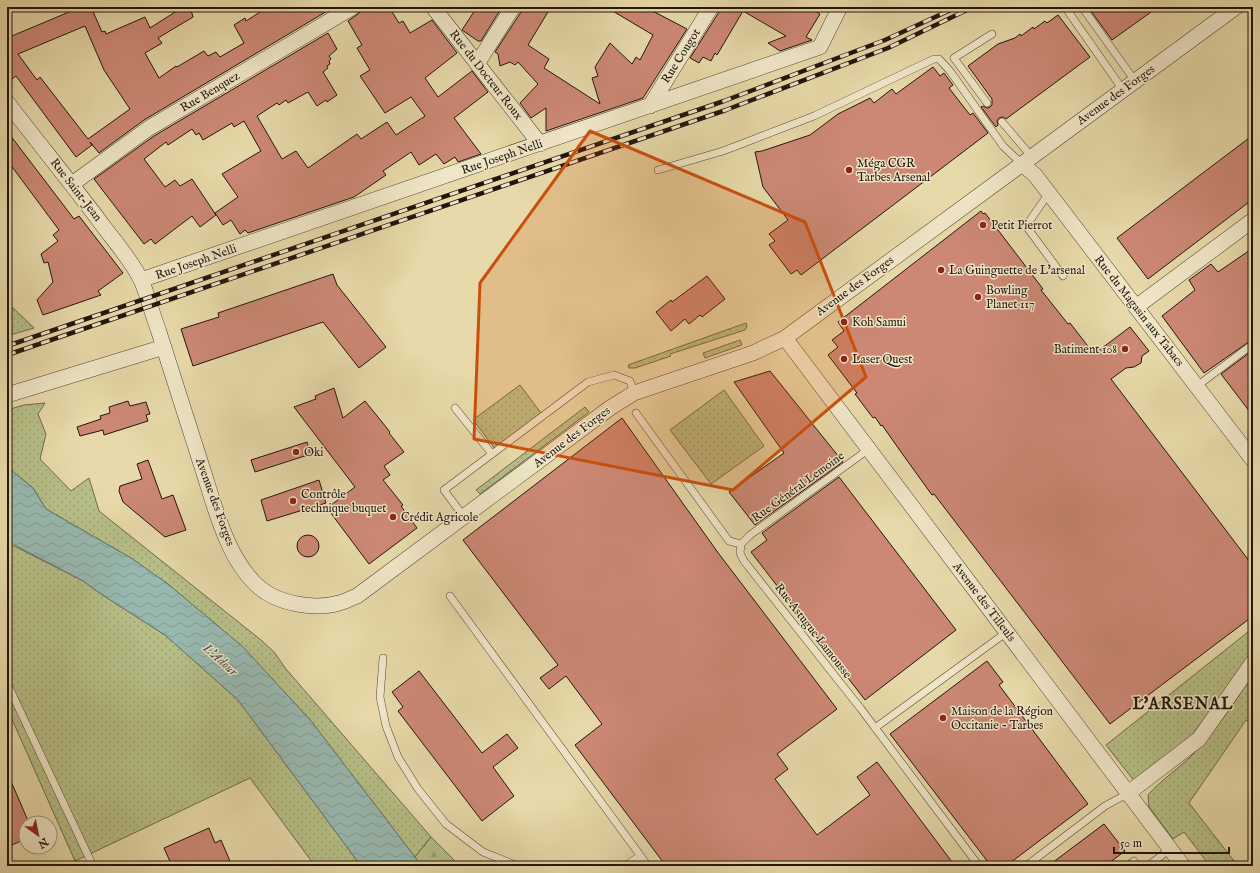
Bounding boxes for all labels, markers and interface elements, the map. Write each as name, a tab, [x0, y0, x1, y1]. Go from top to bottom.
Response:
street label: Rue Cougot	[658, 26, 704, 86]
street label: Rue du Docteur Roux	[446, 27, 526, 123]
street label: Avenue des Forges	[1073, 62, 1158, 129]
street label: Rue Benquez	[178, 68, 243, 116]
street label: Rue Joseph Nelli	[459, 136, 545, 179]
street label: Rue Saint-Jean	[46, 156, 106, 226]
place label: Méga CGR Tarbes Arsenal	[857, 156, 931, 185]
marker: Méga CGR Tarbes Arsenal	[844, 165, 854, 175]
place label: Petit Pierrot	[991, 218, 1052, 233]
marker: Petit Pierrot	[978, 220, 988, 230]
street label: Rue Joseph Nelli	[153, 241, 239, 284]
street label: Rue du Magasin aux Tabacs	[1091, 252, 1187, 370]
street label: Avenue des Forges	[812, 253, 897, 320]
place label: La Guinguette de L'arsenal	[949, 263, 1086, 278]
marker: La Guinguette de L'arsenal	[936, 265, 946, 275]
place label: Bowling Planet 117	[986, 283, 1035, 312]
marker: Bowling Planet 117	[973, 292, 983, 302]
place label: Koh Samui	[852, 315, 906, 330]
marker: Koh Samui	[839, 317, 849, 327]
place label: Batiment 108	[1054, 342, 1117, 357]
marker: Batiment 108	[1120, 344, 1130, 354]
place label: Laser Quest	[852, 352, 912, 367]
marker: Laser Quest	[839, 354, 849, 364]
street label: Avenue des Forges	[530, 403, 614, 471]
place label: Oki	[304, 445, 324, 460]
marker: Oki	[291, 447, 301, 457]
street label: Rue Général Lemoine	[749, 448, 848, 526]
street label: Avenue des Forges	[192, 455, 238, 548]
place label: Contrôle technique buquet	[301, 487, 386, 517]
marker: Contrôle technique buquet	[288, 496, 298, 506]
place label: Crédit Agricole	[401, 510, 479, 525]
marker: Crédit Agricole	[388, 512, 398, 522]
street label: Avenue des Tilleuls	[949, 558, 1019, 645]
street label: Rue Astugue Lamousse	[771, 580, 855, 682]
water label: L'Adour	[198, 639, 241, 680]
district label: L'ARSENAL	[1133, 695, 1233, 715]
place label: Maison de la Région Occitanie - Tarbes	[951, 704, 1054, 733]
marker: Maison de la Région Occitanie - Tarbes	[938, 713, 948, 723]
north arrow	[18, 815, 58, 855]
scale bar	[1114, 829, 1229, 855]
text: N	[35, 834, 52, 851]
text: 50 m	[1120, 836, 1142, 851]

